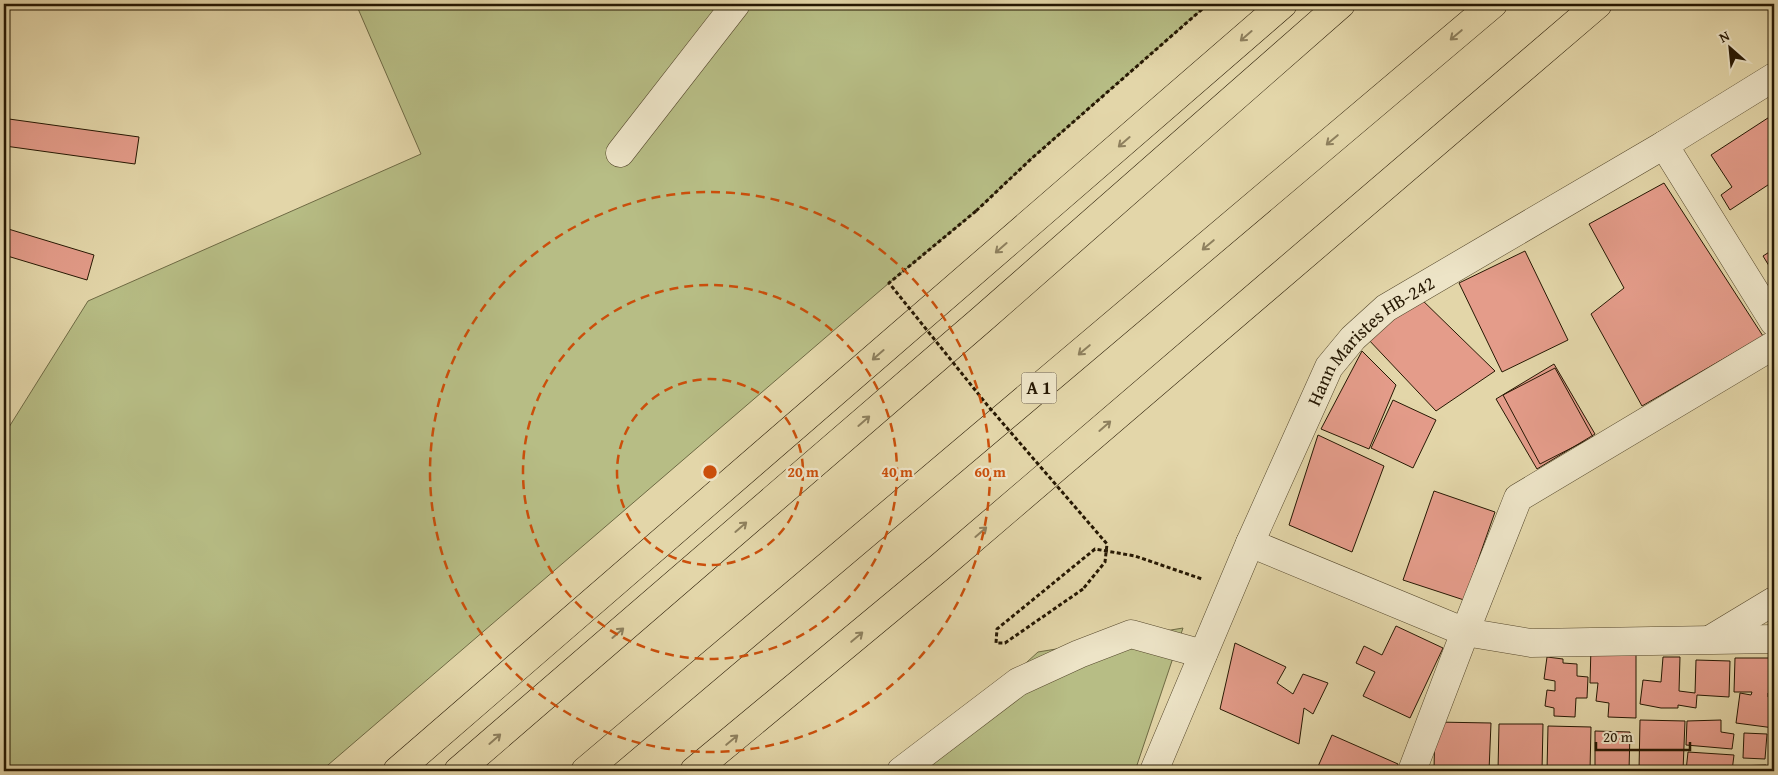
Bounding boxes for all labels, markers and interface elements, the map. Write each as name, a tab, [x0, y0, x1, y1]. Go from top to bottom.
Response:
north arrow	[1706, 22, 1756, 72]
text: N	[1715, 25, 1733, 47]
one-way arrow	[1240, 30, 1253, 41]
one-way arrow	[1450, 30, 1463, 41]
one-way arrow	[1325, 135, 1338, 146]
one-way arrow	[1117, 136, 1130, 148]
one-way arrow	[1201, 240, 1214, 251]
one-way arrow	[994, 243, 1007, 254]
street label: Hann Maristes HB-242	[1299, 269, 1440, 410]
one-way arrow	[1077, 345, 1090, 356]
one-way arrow	[871, 349, 884, 360]
road number: A 1	[1022, 372, 1056, 403]
one-way arrow	[857, 415, 870, 427]
one-way arrow	[1098, 421, 1111, 432]
text: 20 m	[787, 461, 819, 482]
text: 40 m	[881, 461, 913, 482]
text: 60 m	[974, 461, 1006, 482]
centre of rings	[701, 463, 719, 481]
one-way arrow	[734, 522, 747, 533]
one-way arrow	[975, 526, 988, 538]
one-way arrow	[611, 628, 624, 639]
one-way arrow	[850, 631, 863, 642]
scale bar	[1596, 720, 1689, 752]
text: 20 m	[1603, 726, 1634, 747]
one-way arrow	[488, 734, 501, 745]
one-way arrow	[725, 735, 738, 746]

